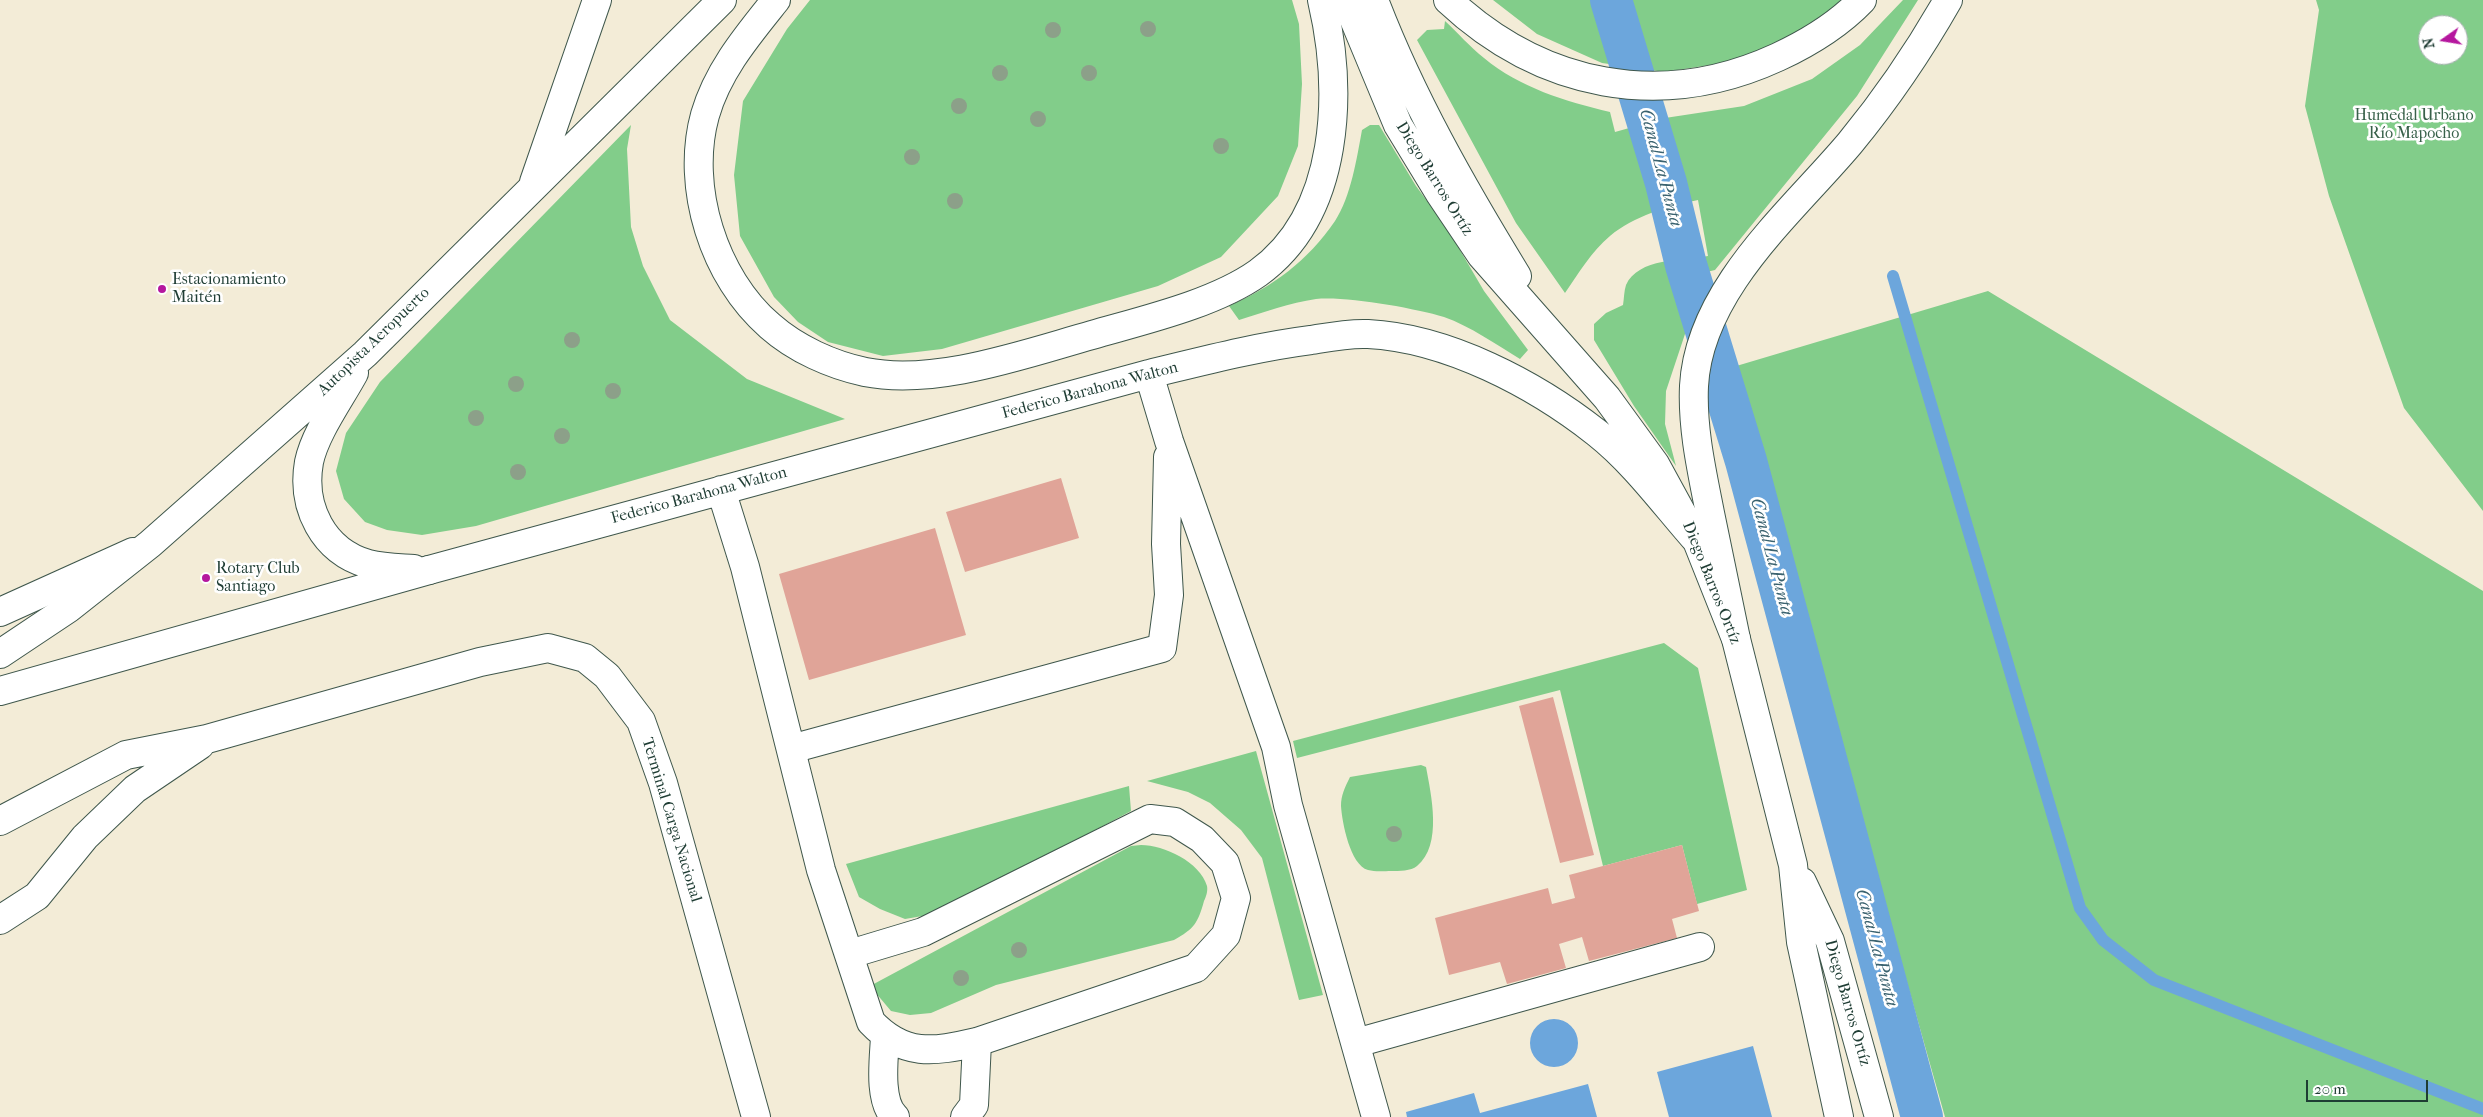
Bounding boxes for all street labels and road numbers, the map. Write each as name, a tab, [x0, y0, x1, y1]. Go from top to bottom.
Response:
street label: Diego Barros Ortíz	[1391, 119, 1477, 239]
street label: Autopista Aeropuerto	[314, 284, 434, 400]
street label: Federico Barahona Walton	[1000, 358, 1180, 424]
street label: Federico Barahona Walton	[609, 463, 789, 529]
street label: Diego Barros Ortíz	[1678, 519, 1744, 647]
street label: Terminal Carga Nacional	[637, 735, 705, 905]
street label: Diego Barros Ortíz	[1820, 938, 1874, 1068]

